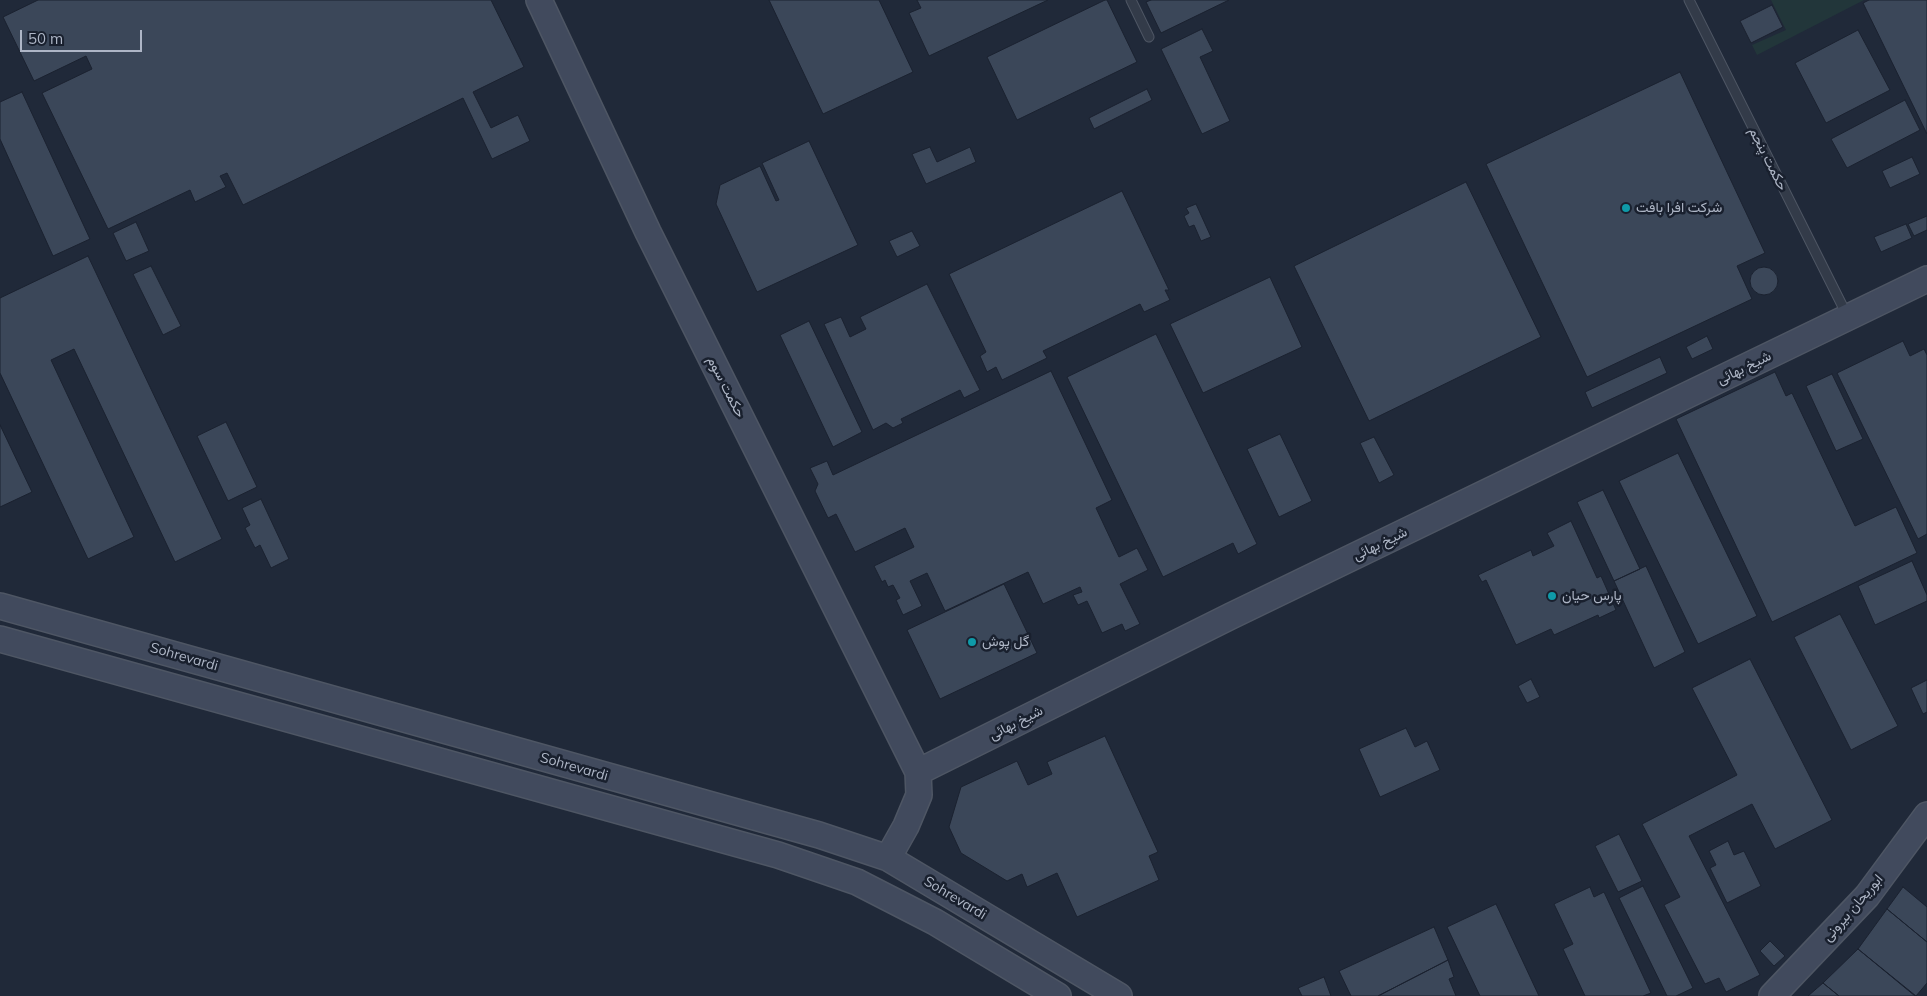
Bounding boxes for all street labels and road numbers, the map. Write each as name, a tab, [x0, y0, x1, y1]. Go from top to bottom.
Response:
street label: حکمت پنجم	[1745, 125, 1791, 193]
street label: شیخ بهائی	[1714, 348, 1774, 388]
street label: حکمت سوم	[703, 353, 749, 421]
street label: شیخ بهائی	[1350, 524, 1410, 564]
street label: Sohrevardi	[148, 639, 220, 675]
street label: شیخ بهائی	[986, 702, 1046, 744]
street label: Sohrevardi	[538, 749, 610, 785]
street label: ابوریحان بیرونی	[1819, 871, 1887, 945]
street label: Sohrevardi	[921, 873, 989, 923]

